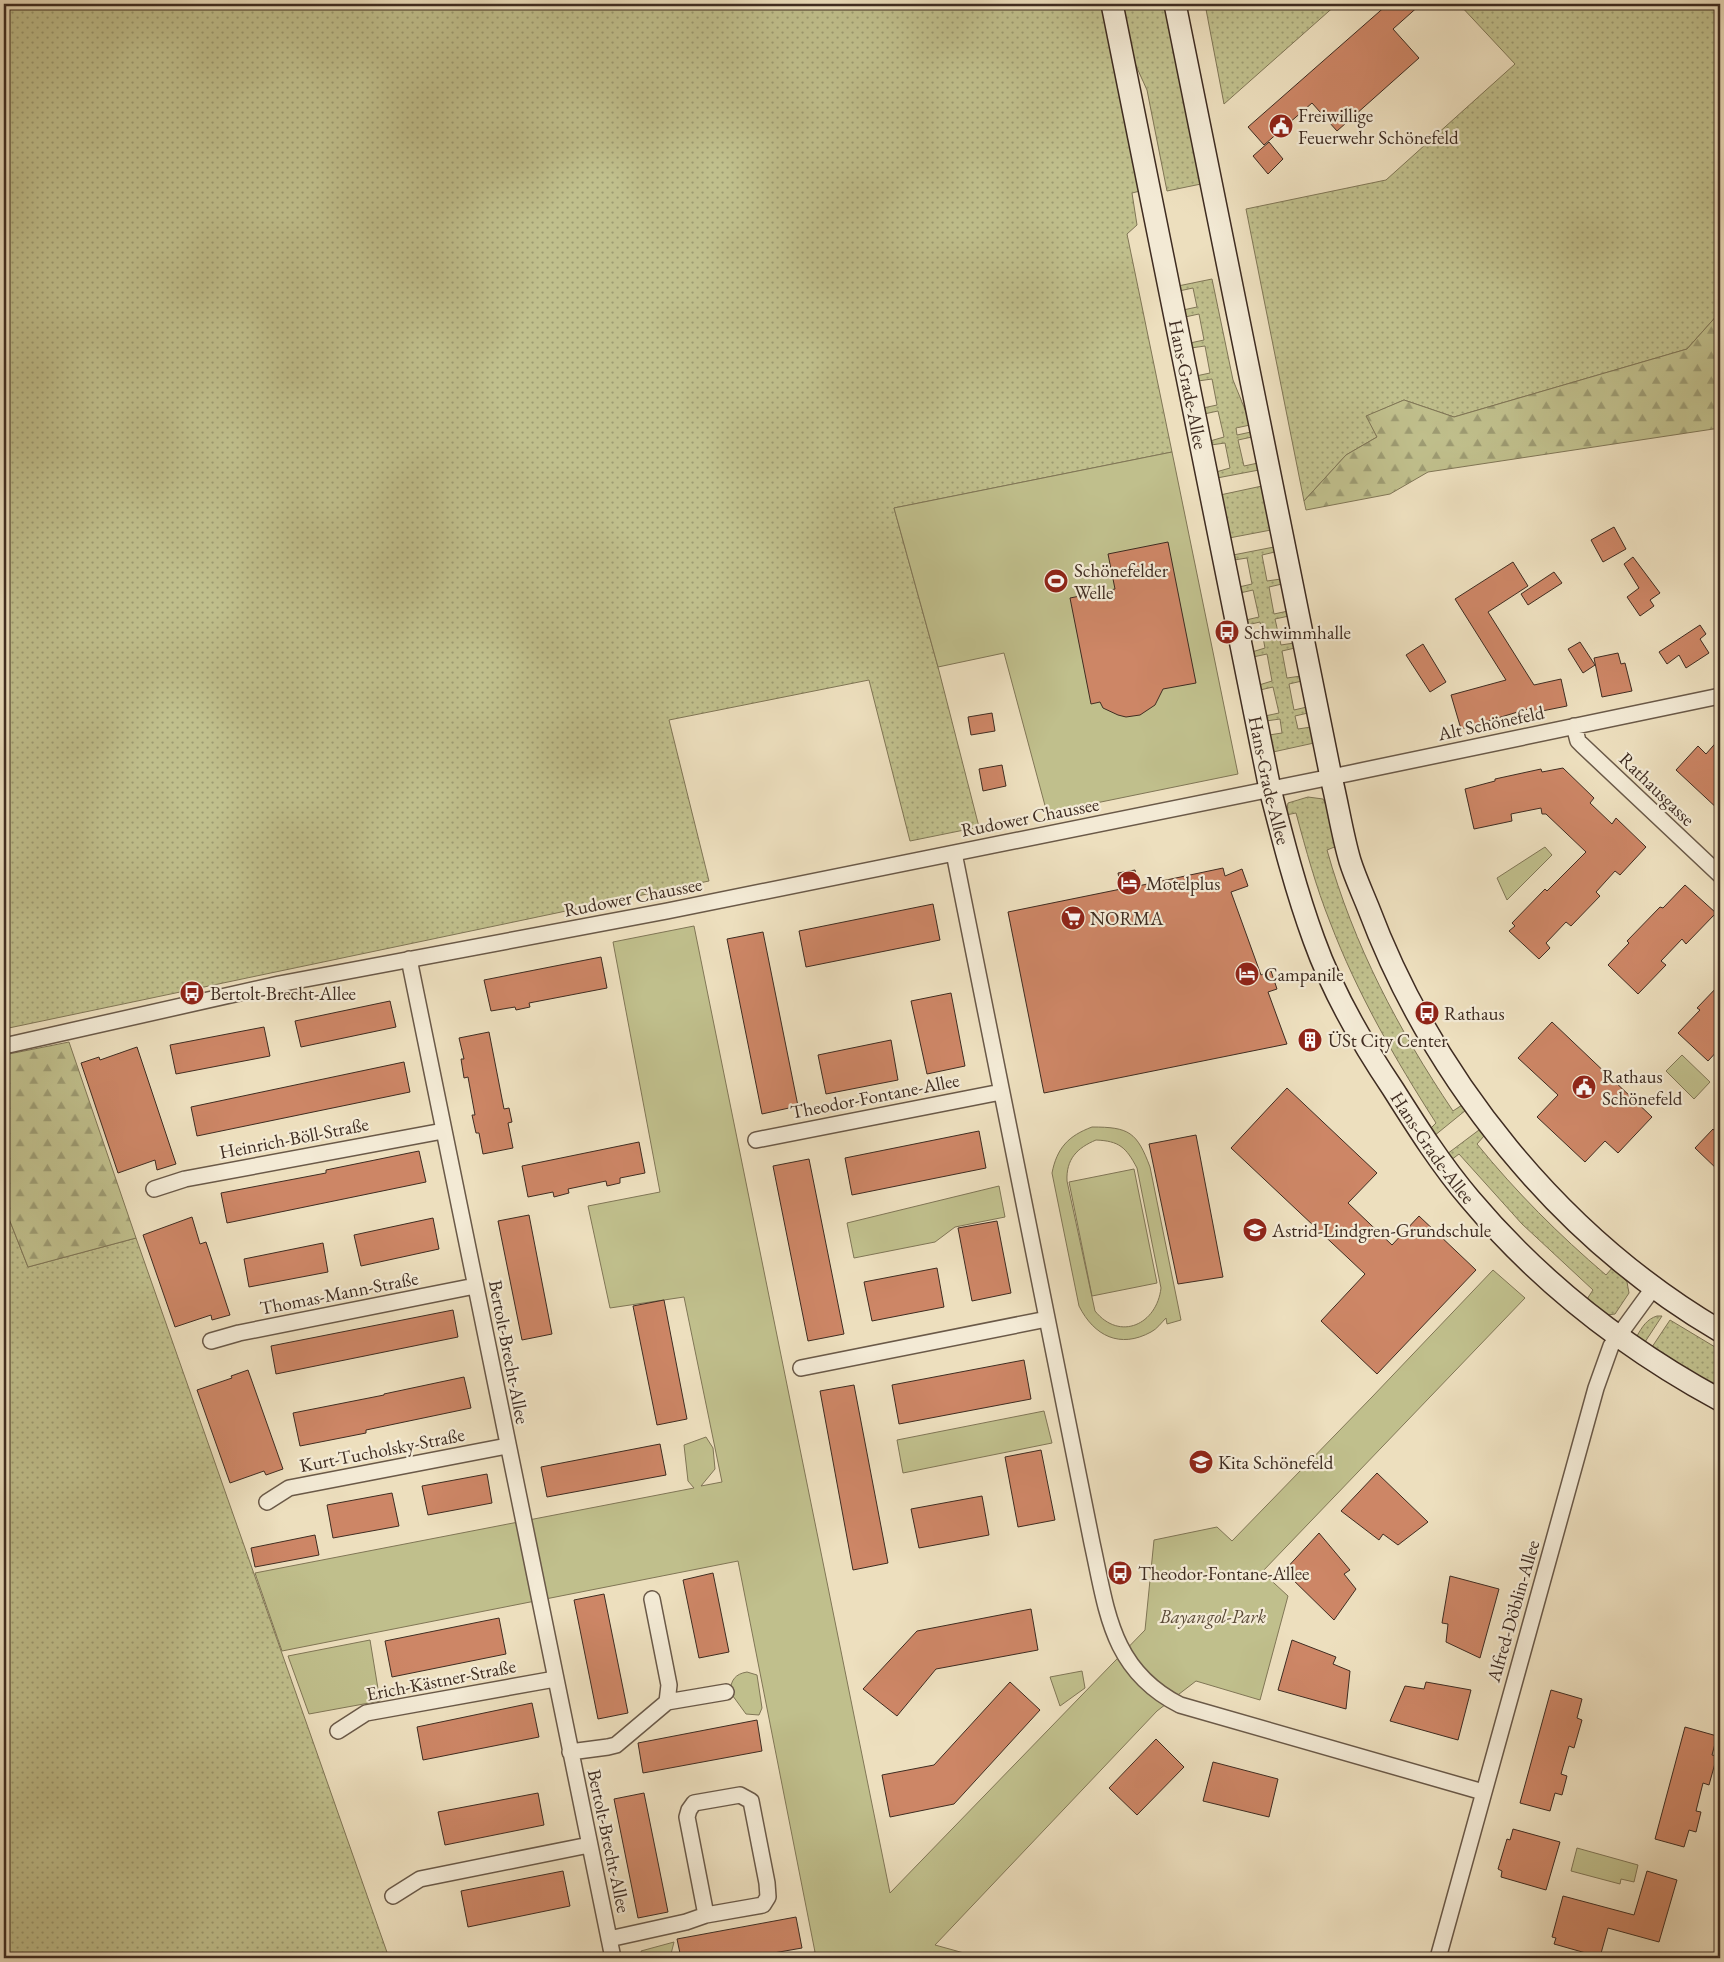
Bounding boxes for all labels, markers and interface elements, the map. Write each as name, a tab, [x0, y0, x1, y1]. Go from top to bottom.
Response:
place label: Freiwillige Feuerwehr Schönefeld	[1298, 103, 1459, 150]
public building icon: Freiwillige Feuerwehr Schönefeld	[1268, 113, 1294, 139]
street label: Hans-Grade-Allee	[1163, 317, 1214, 451]
place label: Schönefelder Welle	[1074, 558, 1169, 605]
sports icon: Schönefelder Welle	[1043, 568, 1069, 594]
bus stop icon: Schwimmhalle	[1214, 619, 1240, 645]
place label: Schwimmhalle	[1244, 620, 1351, 645]
street label: Alt Schönefeld	[1435, 699, 1547, 747]
street label: Hans-Grade-Allee	[1243, 714, 1296, 847]
street label: Rathausgasse	[1614, 747, 1700, 831]
street label: Rudower Chaussee	[959, 791, 1101, 843]
hotel icon: Motelplus	[1116, 870, 1142, 896]
street label: Rudower Chaussee	[562, 871, 704, 923]
place label: Motelplus	[1146, 871, 1220, 896]
supermarket icon: NORMA	[1060, 905, 1086, 931]
place label: NORMA	[1090, 906, 1164, 931]
hotel icon: Campanile	[1234, 961, 1260, 987]
place label: Campanile	[1264, 962, 1344, 987]
bus stop icon: Bertolt-Brecht-Allee	[179, 980, 205, 1006]
place label: Bertolt-Brecht-Allee	[210, 981, 356, 1006]
bus stop icon: Rathaus	[1414, 1000, 1440, 1026]
place label: Rathaus	[1444, 1001, 1505, 1026]
building icon: ÜSt City Center	[1297, 1027, 1323, 1053]
place label: ÜSt City Center	[1328, 1028, 1448, 1053]
place label: Rathaus Schönefeld	[1602, 1064, 1683, 1111]
street label: Theodor-Fontane-Allee	[788, 1067, 962, 1125]
public building icon: Rathaus Schönefeld	[1571, 1074, 1597, 1100]
street label: Hans-Grade-Allee	[1385, 1087, 1481, 1209]
street label: Heinrich-Böll-Straße	[217, 1111, 371, 1165]
school or university icon: Astrid-Lindgren-Grundschule	[1242, 1217, 1268, 1243]
place label: Astrid-Lindgren-Grundschule	[1271, 1218, 1491, 1243]
street label: Thomas-Mann-Straße	[258, 1265, 420, 1321]
street label: Bertolt-Brecht-Allee	[483, 1278, 535, 1426]
street label: Kurt-Tucholsky-Straße	[297, 1422, 467, 1478]
school or university icon: Kita Schönefeld	[1188, 1449, 1214, 1475]
place label: Kita Schönefeld	[1218, 1450, 1334, 1475]
street label: Alfred-Döblin-Allee	[1480, 1537, 1545, 1686]
bus stop icon: Theodor-Fontane-Allee	[1107, 1560, 1133, 1586]
place label: Theodor-Fontane-Allee	[1138, 1561, 1309, 1586]
park label: Bayangol-Park	[1159, 1604, 1267, 1629]
street label: Erich-Kästner-Straße	[364, 1653, 518, 1707]
street label: Bertolt-Brecht-Allee	[582, 1767, 636, 1915]

